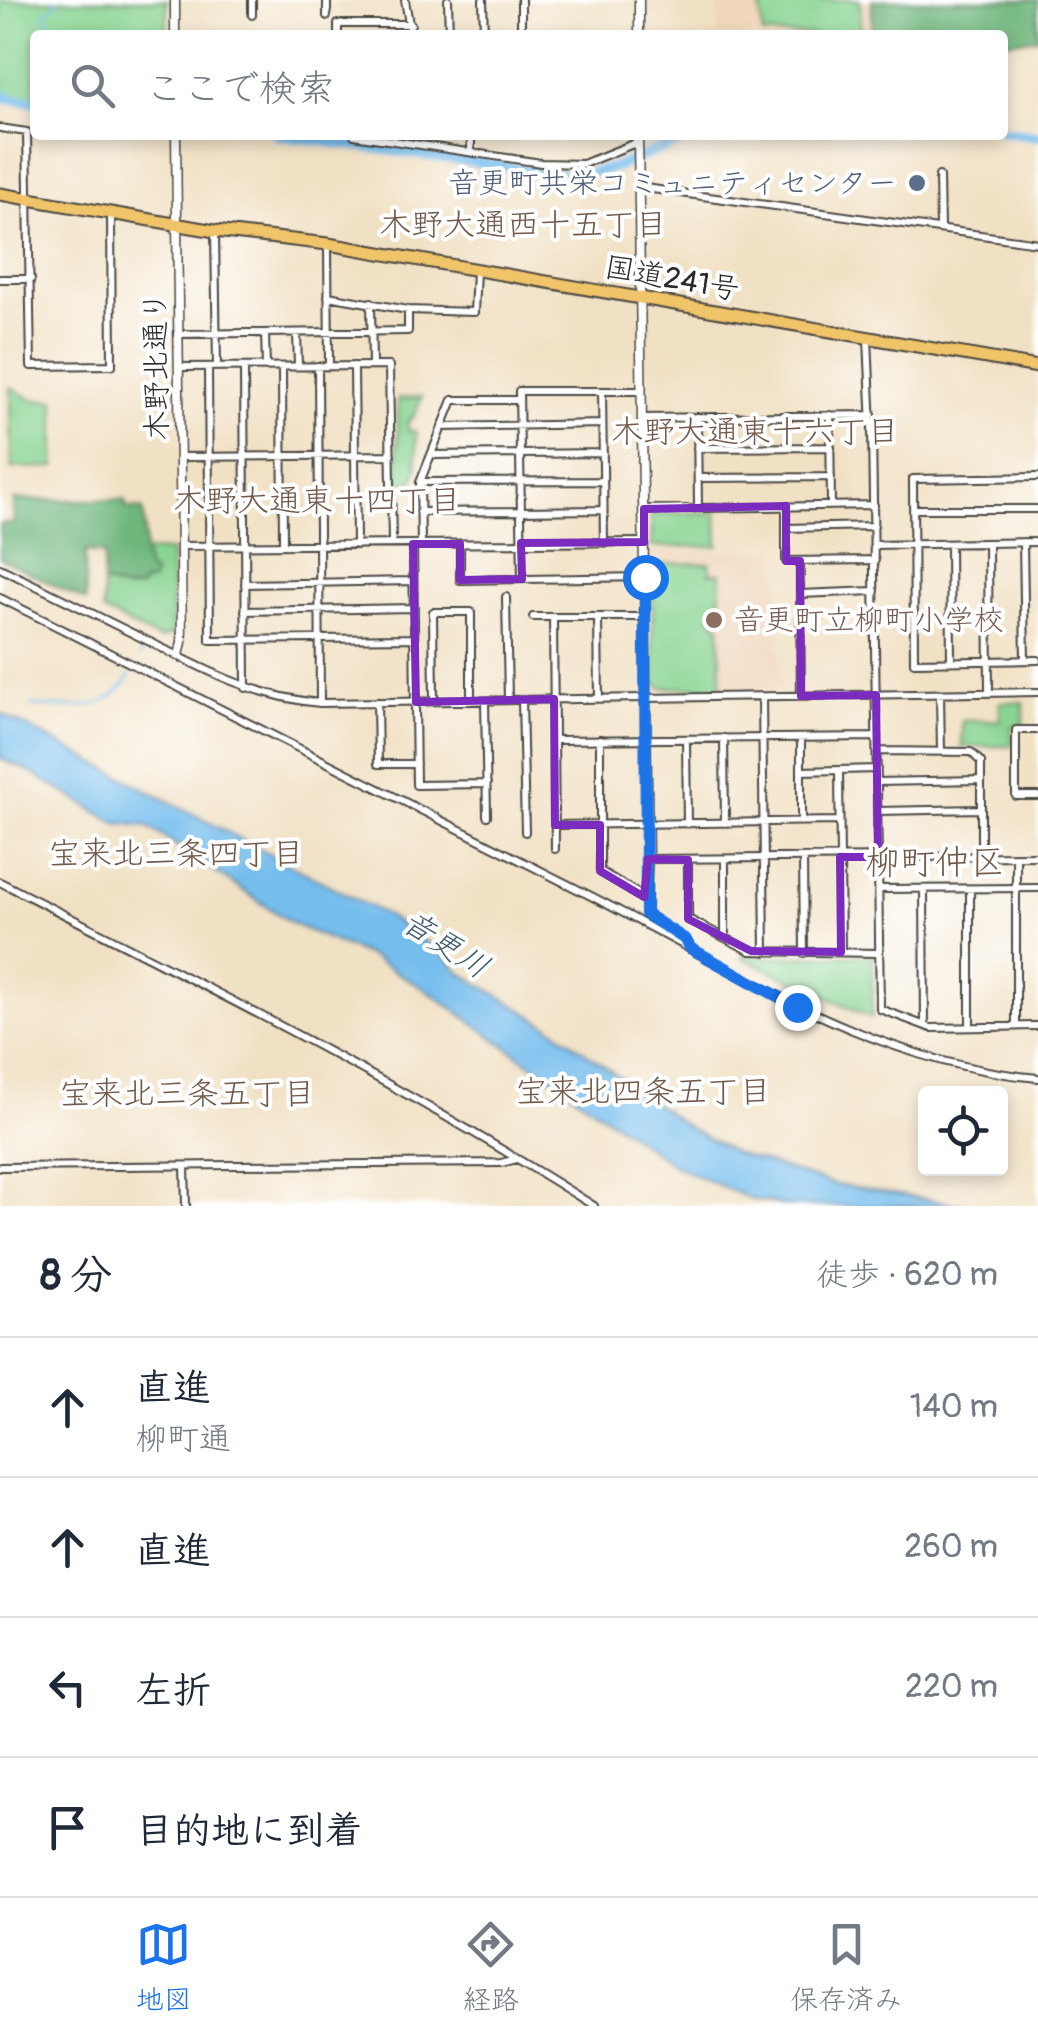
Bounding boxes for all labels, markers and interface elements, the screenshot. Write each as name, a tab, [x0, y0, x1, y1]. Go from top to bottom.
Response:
search box	[30, 30, 1008, 140]
icon: search	[65, 58, 120, 113]
text: ここで検索	[145, 65, 335, 113]
place label: 音更町共栄コミュニティセンター	[448, 165, 897, 202]
marker: 音更町共栄コミュニティセンター	[906, 172, 928, 194]
district label: 木野大通西十五丁目	[379, 205, 667, 245]
street label: 国道241号	[602, 248, 742, 309]
street label: 木野北通り	[137, 291, 176, 441]
district label: 木野大通東十六丁目	[611, 412, 899, 452]
district label: 木野大通東十四丁目	[173, 481, 461, 521]
route start	[623, 555, 669, 601]
place label: 音更町立柳町小学校	[734, 602, 1004, 639]
marker: 音更町立柳町小学校	[703, 609, 725, 631]
district label: 宝来北三条四丁目	[48, 834, 304, 874]
district label: 柳町仲区	[865, 841, 1005, 885]
water label: 音更川	[394, 902, 497, 988]
route end	[775, 985, 821, 1031]
district label: 宝来北四条五丁目	[515, 1072, 771, 1112]
district label: 宝来北三条五丁目	[59, 1074, 315, 1114]
map controls	[918, 1086, 1008, 1176]
button: locate	[918, 1086, 1008, 1176]
text: 8 分	[40, 1250, 112, 1302]
text: 徒歩 · 620 m	[816, 1255, 998, 1295]
text: 直進	[135, 1364, 211, 1412]
icon: ahead	[40, 1380, 95, 1435]
text: 140 m	[910, 1387, 998, 1427]
text: 柳町通	[135, 1419, 231, 1459]
icon: ahead	[40, 1520, 95, 1575]
text: 直進	[135, 1527, 211, 1575]
text: 260 m	[904, 1527, 998, 1567]
icon: left	[40, 1660, 95, 1715]
text: 左折	[135, 1667, 211, 1715]
text: 220 m	[905, 1667, 998, 1707]
icon: arrive	[40, 1800, 95, 1855]
text: 目的地に到着	[135, 1807, 363, 1855]
tab: 地図	[136, 1917, 192, 2018]
tab: 経路	[463, 1917, 519, 2018]
tab: 保存済み	[790, 1917, 902, 2018]

